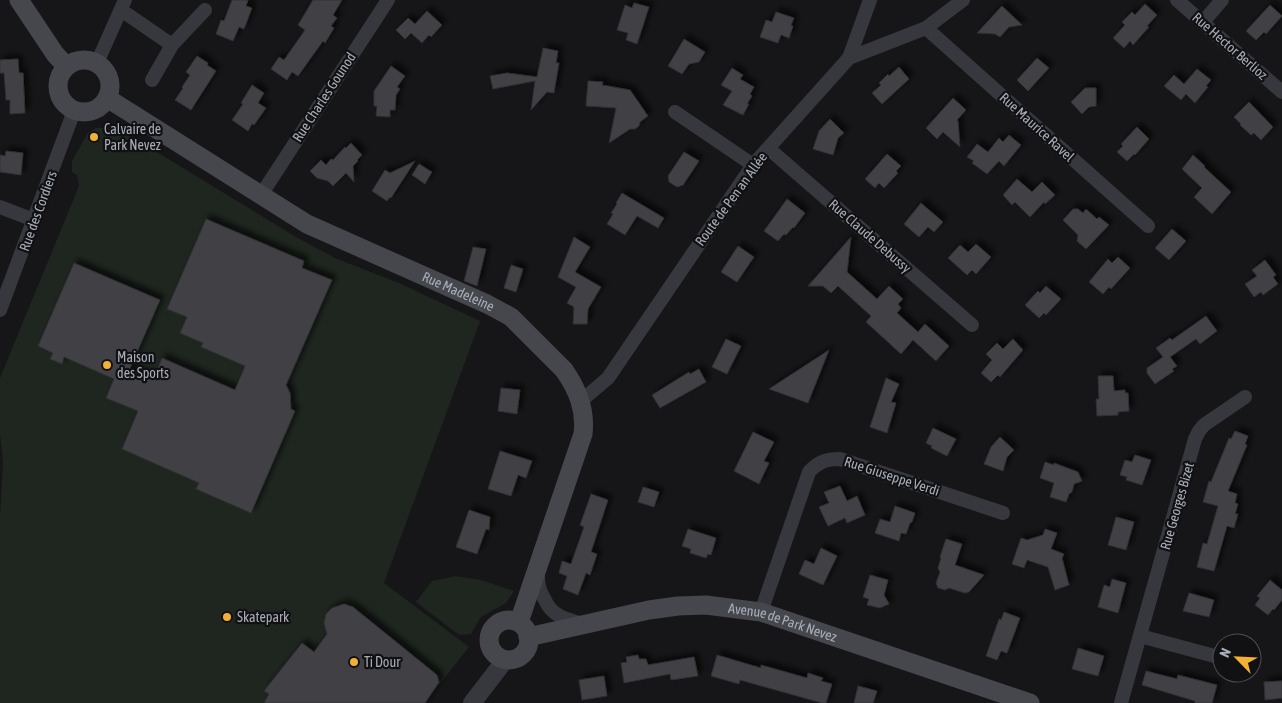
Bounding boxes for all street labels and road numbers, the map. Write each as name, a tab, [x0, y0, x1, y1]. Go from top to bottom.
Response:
street label: Rue Hector Berlioz	[1189, 9, 1271, 83]
street label: Rue Charles Gounod	[289, 49, 359, 145]
street label: Rue Maurice Ravel	[996, 89, 1078, 165]
street label: Route de Pen an Allée	[692, 149, 770, 249]
street label: Rue des Cordiers	[16, 169, 60, 253]
street label: Rue Claude Debussy	[826, 196, 914, 276]
street label: Rue Madeleine	[420, 268, 497, 315]
street label: Rue Giuseppe Verdi	[842, 453, 942, 499]
street label: Rue Georges Bizet	[1157, 460, 1197, 552]
street label: Avenue de Park Nevez	[727, 600, 839, 645]

